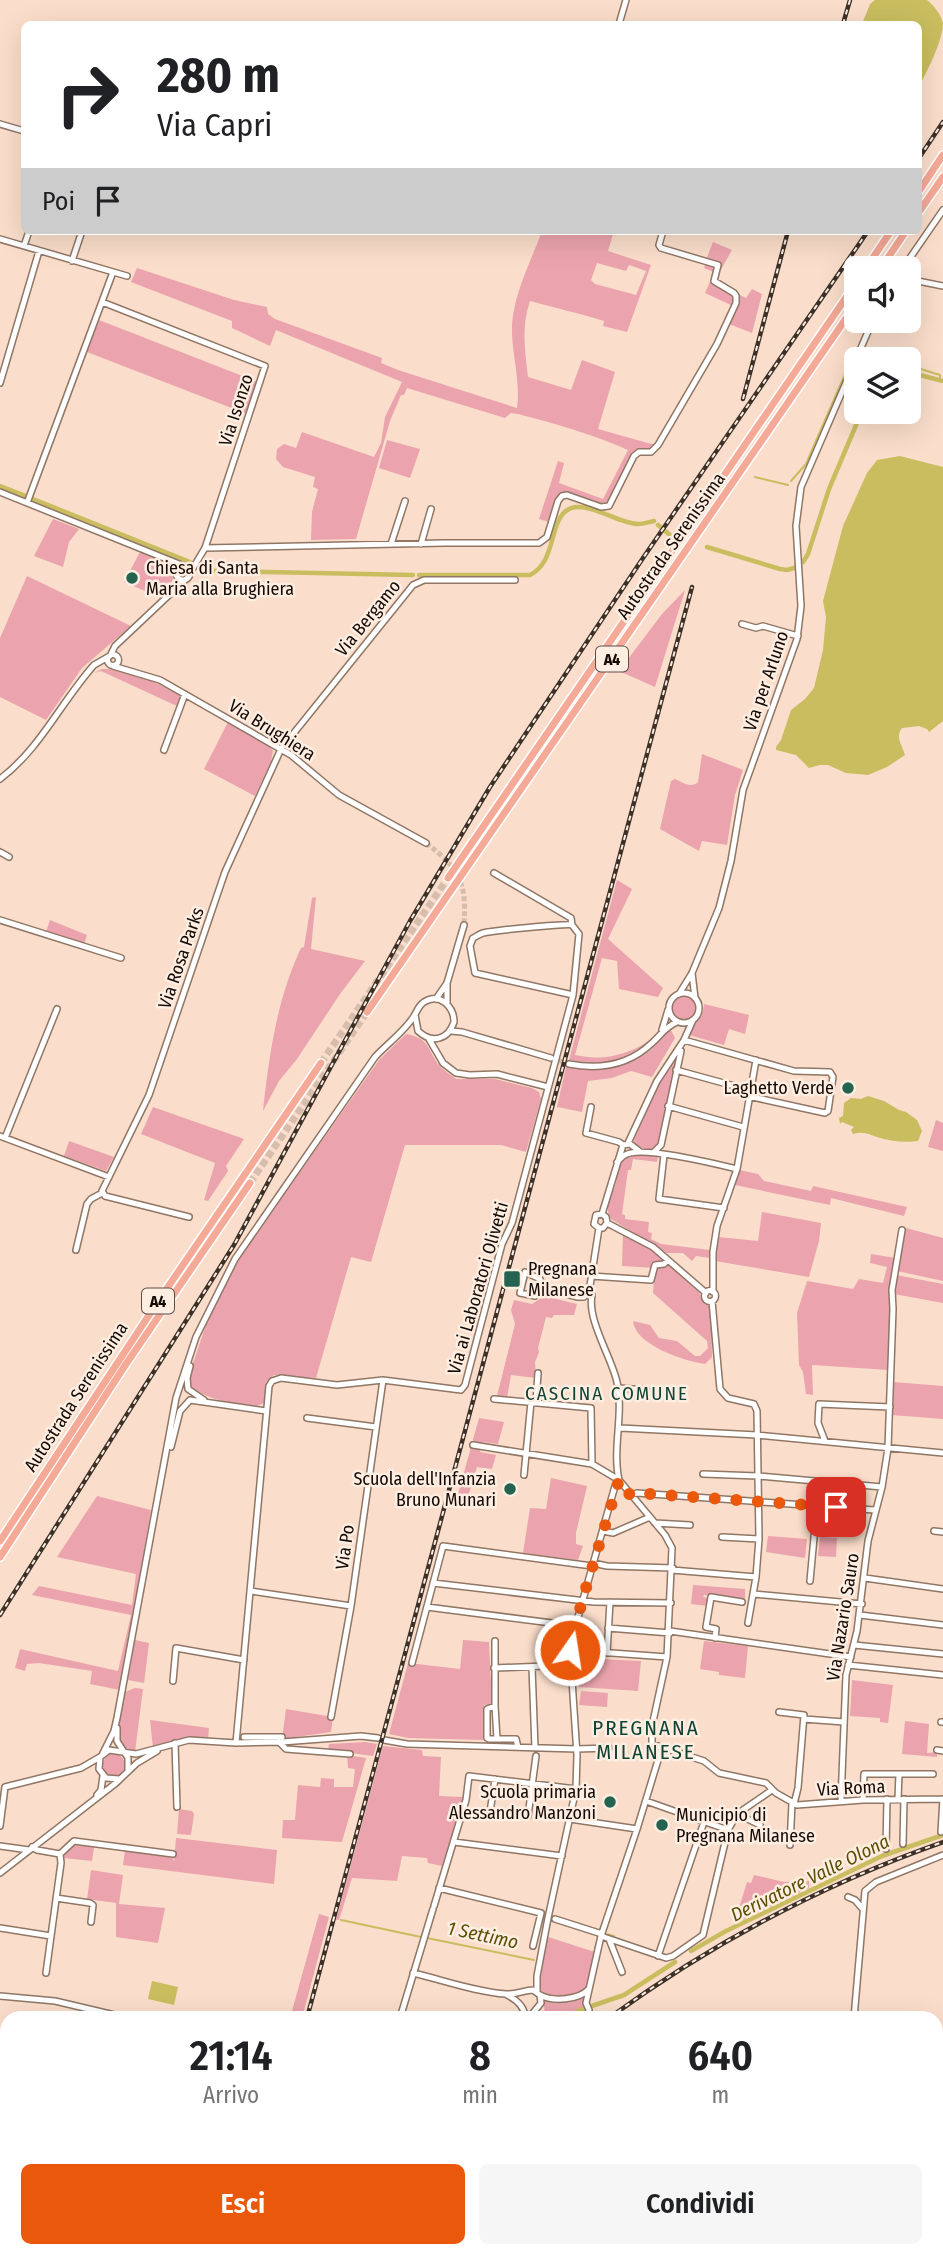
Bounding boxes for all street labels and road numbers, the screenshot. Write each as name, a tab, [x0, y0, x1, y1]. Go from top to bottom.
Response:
street label: Via Isonzo	[214, 371, 258, 449]
street label: Autostrada Serenissima	[612, 468, 730, 623]
street label: Via Bergamo	[331, 575, 405, 661]
street label: Via per Arluno	[739, 628, 793, 734]
road number: A4	[596, 646, 628, 672]
street label: Via Brughiera	[225, 695, 320, 765]
street label: Via Rosa Parks	[153, 904, 209, 1012]
street label: Via ai Laboratori Olivetti	[443, 1199, 513, 1377]
road number: A4	[142, 1288, 174, 1314]
street label: Autostrada Serenissima	[19, 1318, 133, 1476]
street label: Via Po	[331, 1523, 359, 1571]
street label: Via Nazario Sauro	[822, 1552, 864, 1682]
street label: Via Roma	[816, 1775, 886, 1801]

